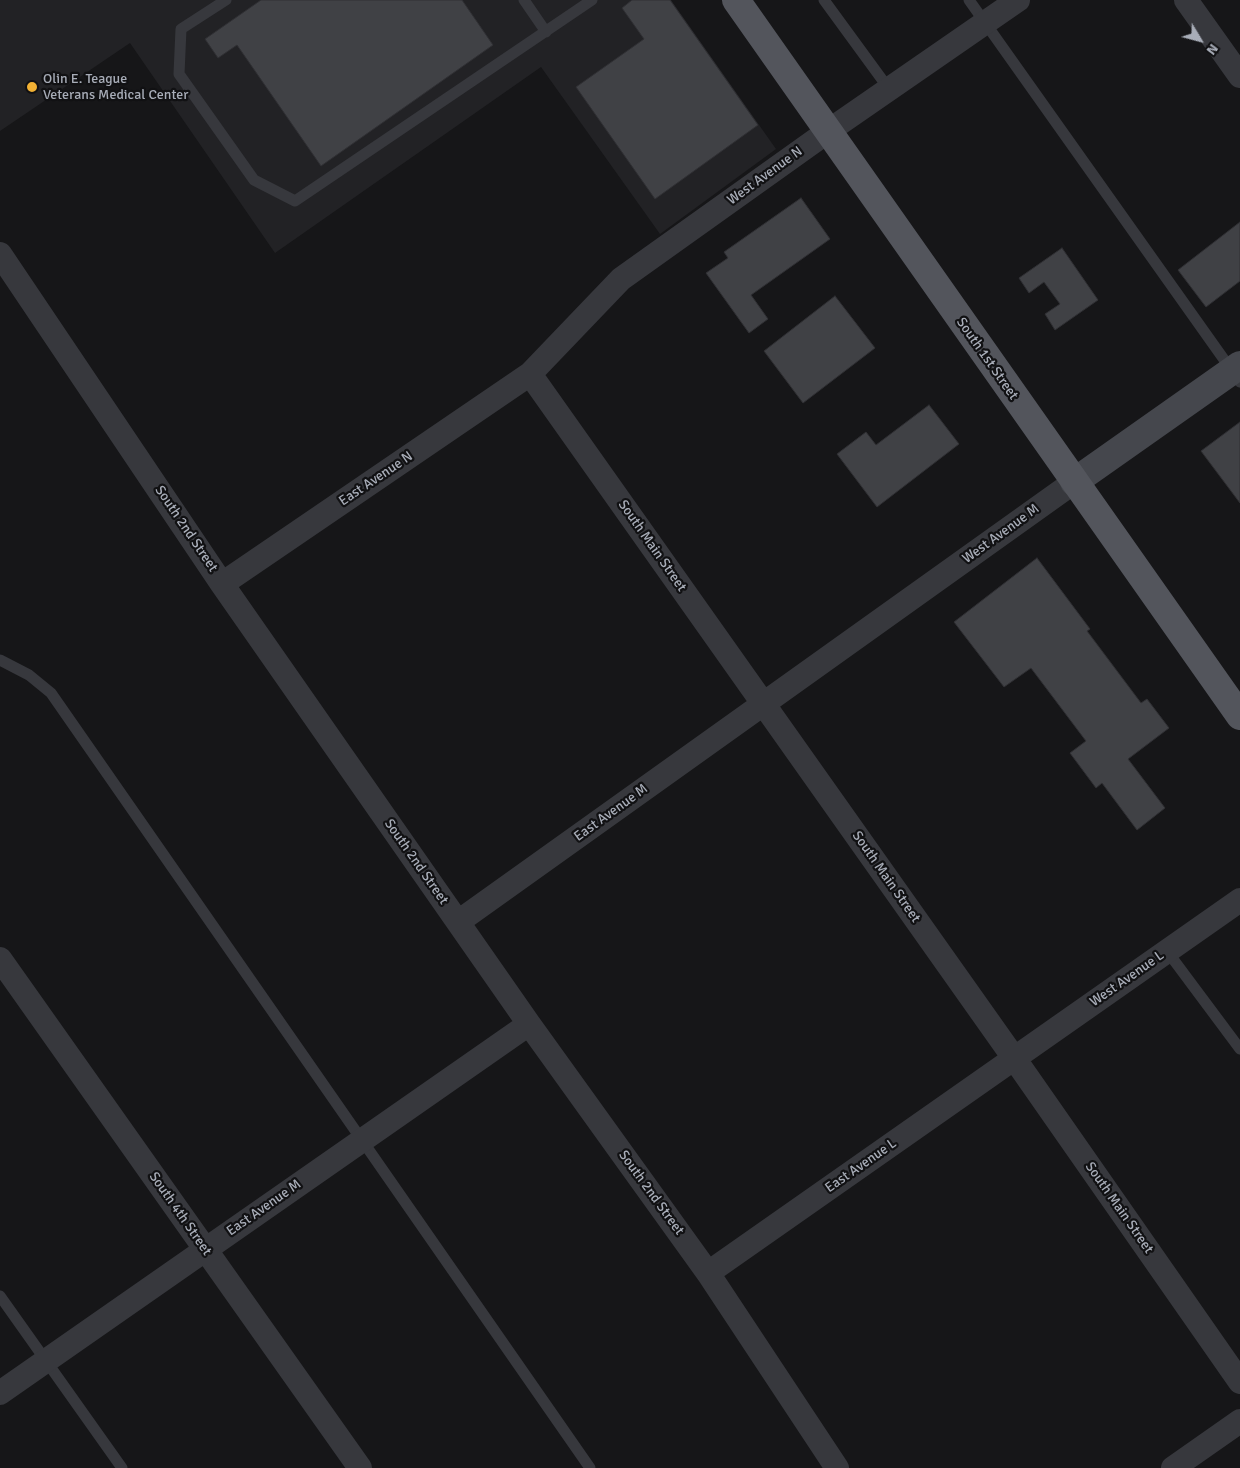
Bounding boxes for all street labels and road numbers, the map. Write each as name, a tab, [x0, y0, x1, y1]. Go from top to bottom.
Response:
street label: West Avenue N	[724, 143, 806, 209]
street label: South 1st Street	[952, 315, 1022, 403]
street label: East Avenue N	[336, 448, 416, 510]
street label: South 2nd Street	[151, 483, 221, 575]
street label: South Main Street	[614, 497, 690, 595]
street label: West Avenue M	[959, 501, 1043, 567]
street label: East Avenue M	[571, 781, 651, 845]
street label: South 2nd Street	[380, 816, 452, 908]
street label: South Main Street	[848, 828, 924, 926]
street label: West Avenue L	[1087, 947, 1167, 1011]
street label: East Avenue L	[822, 1135, 900, 1197]
street label: South 2nd Street	[615, 1147, 687, 1239]
street label: South Main Street	[1081, 1159, 1157, 1257]
street label: South 4th Street	[145, 1169, 215, 1259]
street label: East Avenue M	[223, 1176, 305, 1240]

